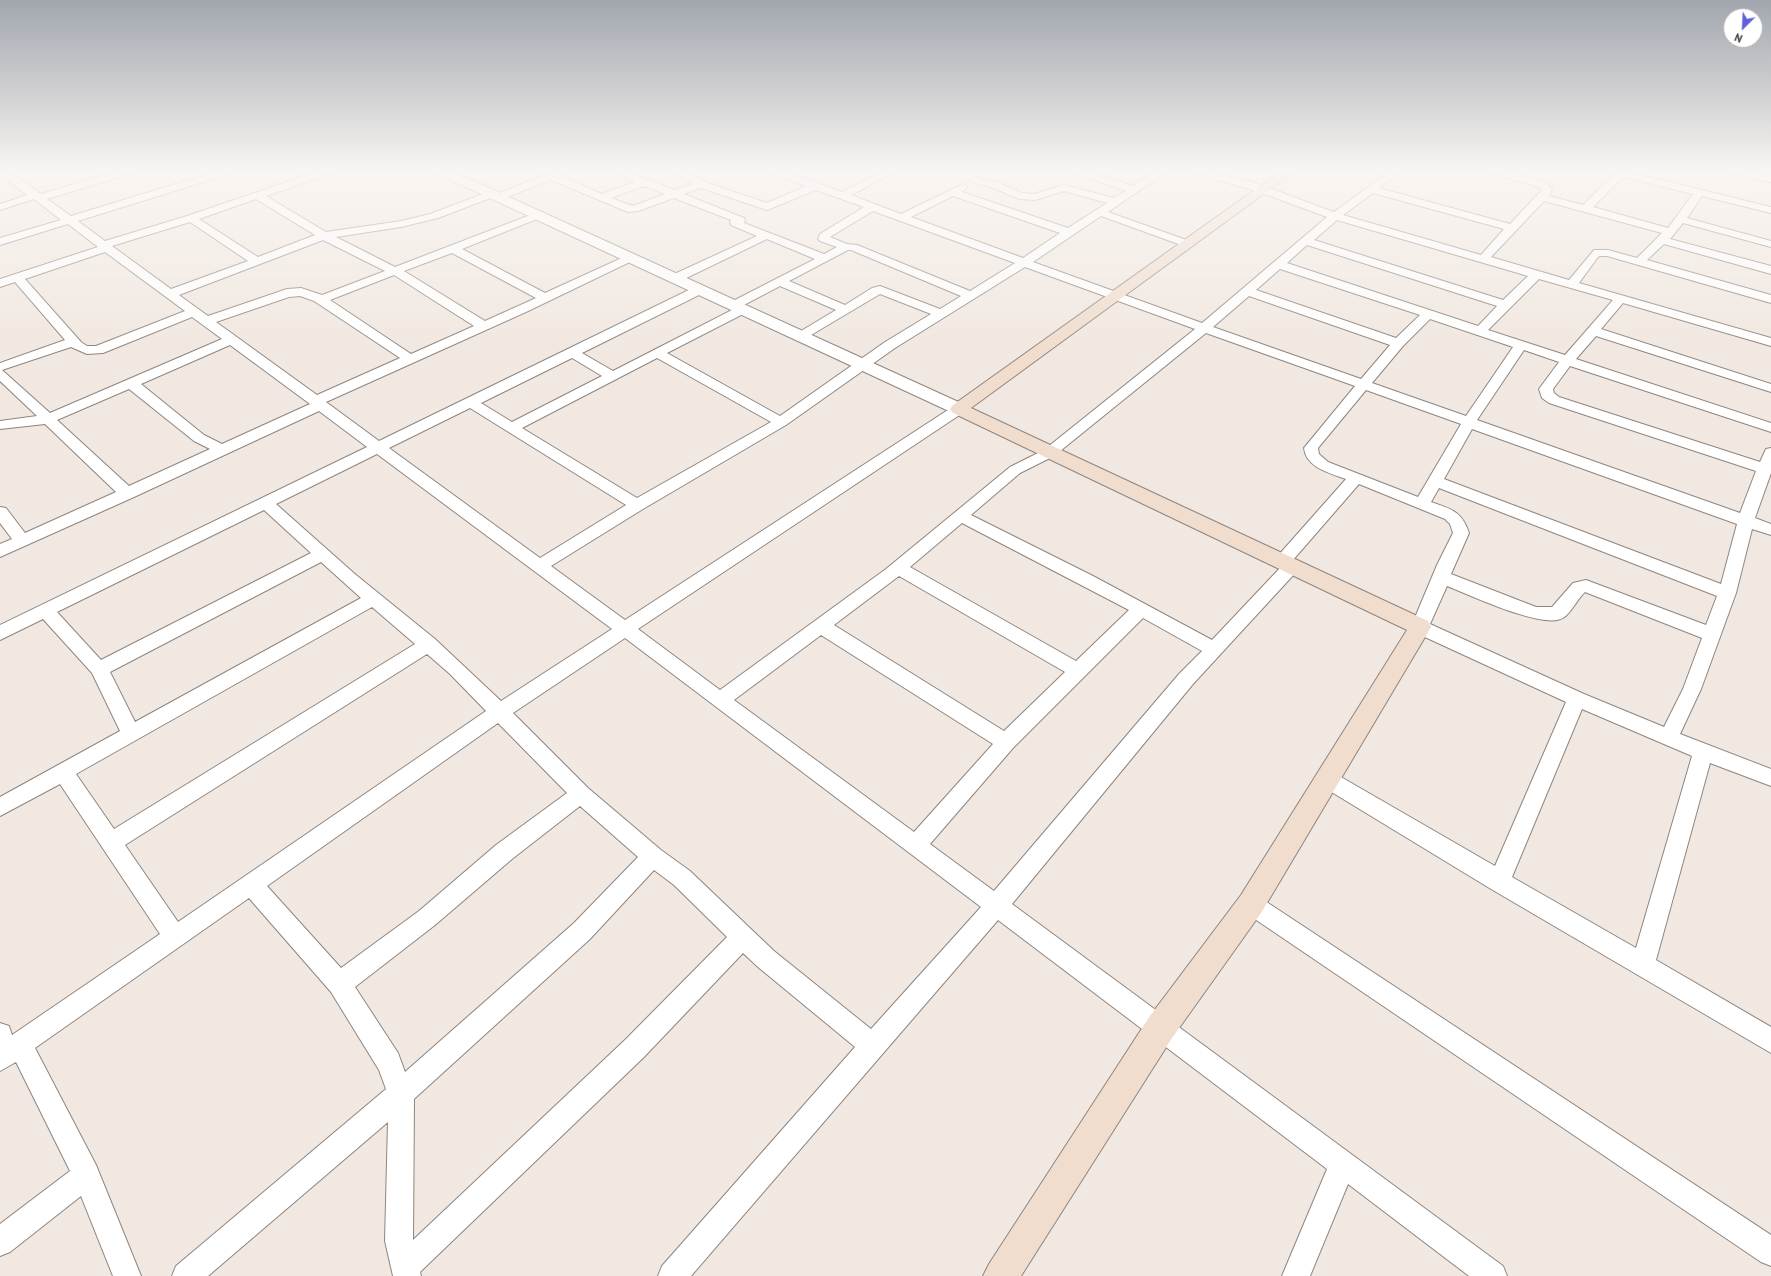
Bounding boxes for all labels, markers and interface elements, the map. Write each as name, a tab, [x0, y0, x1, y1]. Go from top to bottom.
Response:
north arrow	[1723, 8, 1763, 48]
text: N	[1732, 30, 1745, 46]

